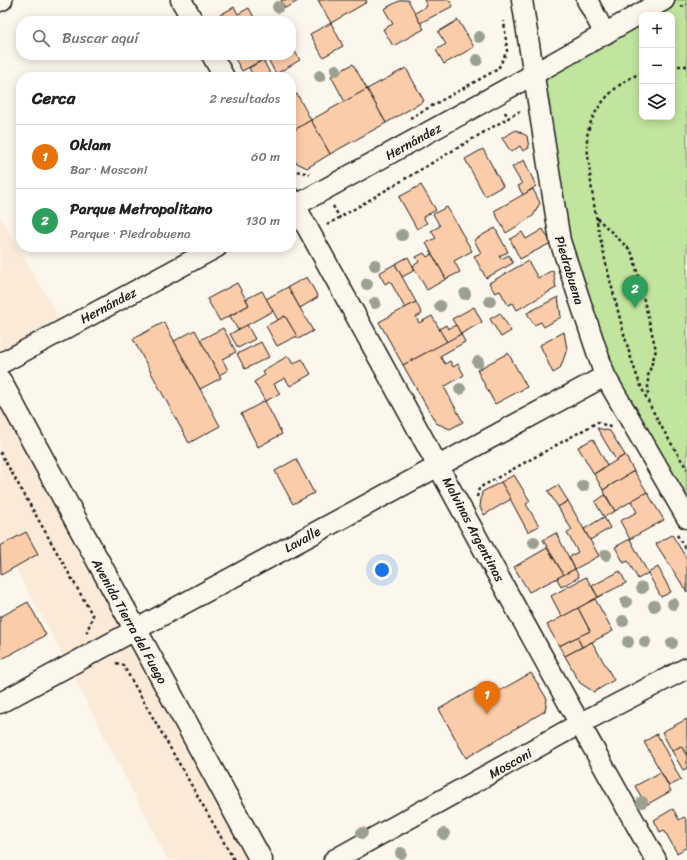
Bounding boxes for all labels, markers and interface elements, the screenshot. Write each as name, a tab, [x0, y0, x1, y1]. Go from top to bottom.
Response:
map controls	[639, 12, 675, 120]
button: +	[639, 12, 675, 48]
search box	[16, 16, 296, 60]
text: Buscar aquí	[62, 25, 139, 51]
icon: search	[30, 27, 52, 49]
button: −	[639, 48, 675, 84]
text: Cerca	[32, 83, 75, 113]
button: layers	[639, 84, 675, 120]
text: 2 resultados	[209, 87, 280, 110]
street label: Hernández	[381, 116, 446, 166]
text: Oklam	[70, 132, 111, 158]
text: 1	[42, 145, 48, 168]
text: 60 m	[251, 145, 280, 168]
text: Bar · Mosconi	[70, 158, 147, 181]
text: Parque Metropolitano	[70, 196, 212, 222]
text: 2	[41, 209, 49, 232]
text: 130 m	[246, 209, 280, 232]
text: Parque · Piedrabuena	[70, 222, 191, 245]
street label: Piedrabuena	[548, 233, 591, 308]
pin: 2	[622, 275, 648, 308]
street label: Hernández	[76, 280, 142, 330]
street label: Malvinas Argentinas	[436, 472, 512, 587]
street label: Lavalle	[280, 520, 325, 559]
street label: Avenida Tierra del Fuego	[85, 553, 174, 689]
your location	[372, 560, 392, 580]
pin: 1	[474, 681, 500, 714]
street label: Mosconi	[484, 742, 537, 785]

